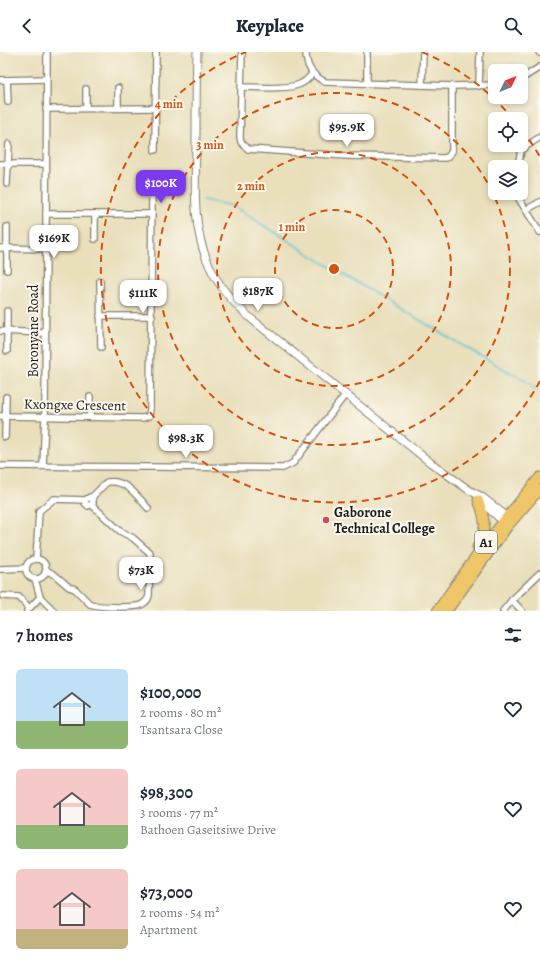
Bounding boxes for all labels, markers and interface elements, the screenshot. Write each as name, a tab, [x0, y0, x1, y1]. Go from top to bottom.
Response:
text: Keyplace	[236, 14, 304, 38]
icon: back	[16, 15, 38, 37]
icon: search	[502, 15, 524, 37]
north arrow	[488, 64, 528, 104]
map controls	[488, 64, 528, 200]
text: 4 min	[155, 96, 183, 112]
button: locate	[488, 112, 528, 152]
pin: $95.9K	[314, 114, 380, 148]
text: $95.9K	[329, 118, 365, 135]
text: 3 min	[196, 137, 224, 153]
button: layers	[488, 160, 528, 200]
pin: $100K	[133, 170, 189, 204]
text: $100K	[145, 174, 177, 191]
text: 2 min	[237, 178, 265, 194]
text: 1 min	[279, 219, 306, 235]
pin: $169K	[26, 225, 82, 259]
text: $169K	[38, 229, 70, 246]
centre of rings	[327, 262, 341, 276]
pin: $187K	[230, 278, 286, 312]
pin: $111K	[115, 280, 171, 314]
text: $187K	[242, 282, 274, 299]
street label: Boronyane Road	[24, 284, 43, 378]
text: $111K	[129, 284, 157, 301]
street label: Kxongxe Crescent	[24, 395, 127, 415]
pin: $98.3K	[153, 425, 219, 459]
text: $98.3K	[168, 429, 204, 446]
place label: Gaborone Technical College	[334, 503, 435, 538]
marker: Gaborone Technical College	[321, 515, 331, 525]
road number: A1	[475, 531, 497, 553]
pin: $73K	[117, 557, 165, 591]
text: $73K	[128, 561, 154, 578]
text: 7 homes	[16, 624, 73, 647]
icon: filters	[502, 624, 524, 646]
text: $100,000	[140, 681, 201, 704]
icon: home	[48, 685, 96, 733]
icon: heart	[502, 698, 524, 720]
text: 2 rooms · 80 m²	[140, 704, 221, 721]
text: Tsantsara Close	[140, 721, 223, 738]
text: $98,300	[140, 781, 193, 804]
icon: home	[48, 785, 96, 833]
icon: heart	[502, 798, 524, 820]
text: 3 rooms · 77 m²	[140, 804, 218, 821]
text: Bathoen Gaseitsiwe Drive	[140, 821, 276, 838]
text: $73,000	[140, 881, 193, 904]
icon: home	[48, 885, 96, 933]
icon: heart	[502, 898, 524, 920]
text: 2 rooms · 54 m²	[140, 904, 219, 921]
text: Apartment	[140, 921, 198, 938]

